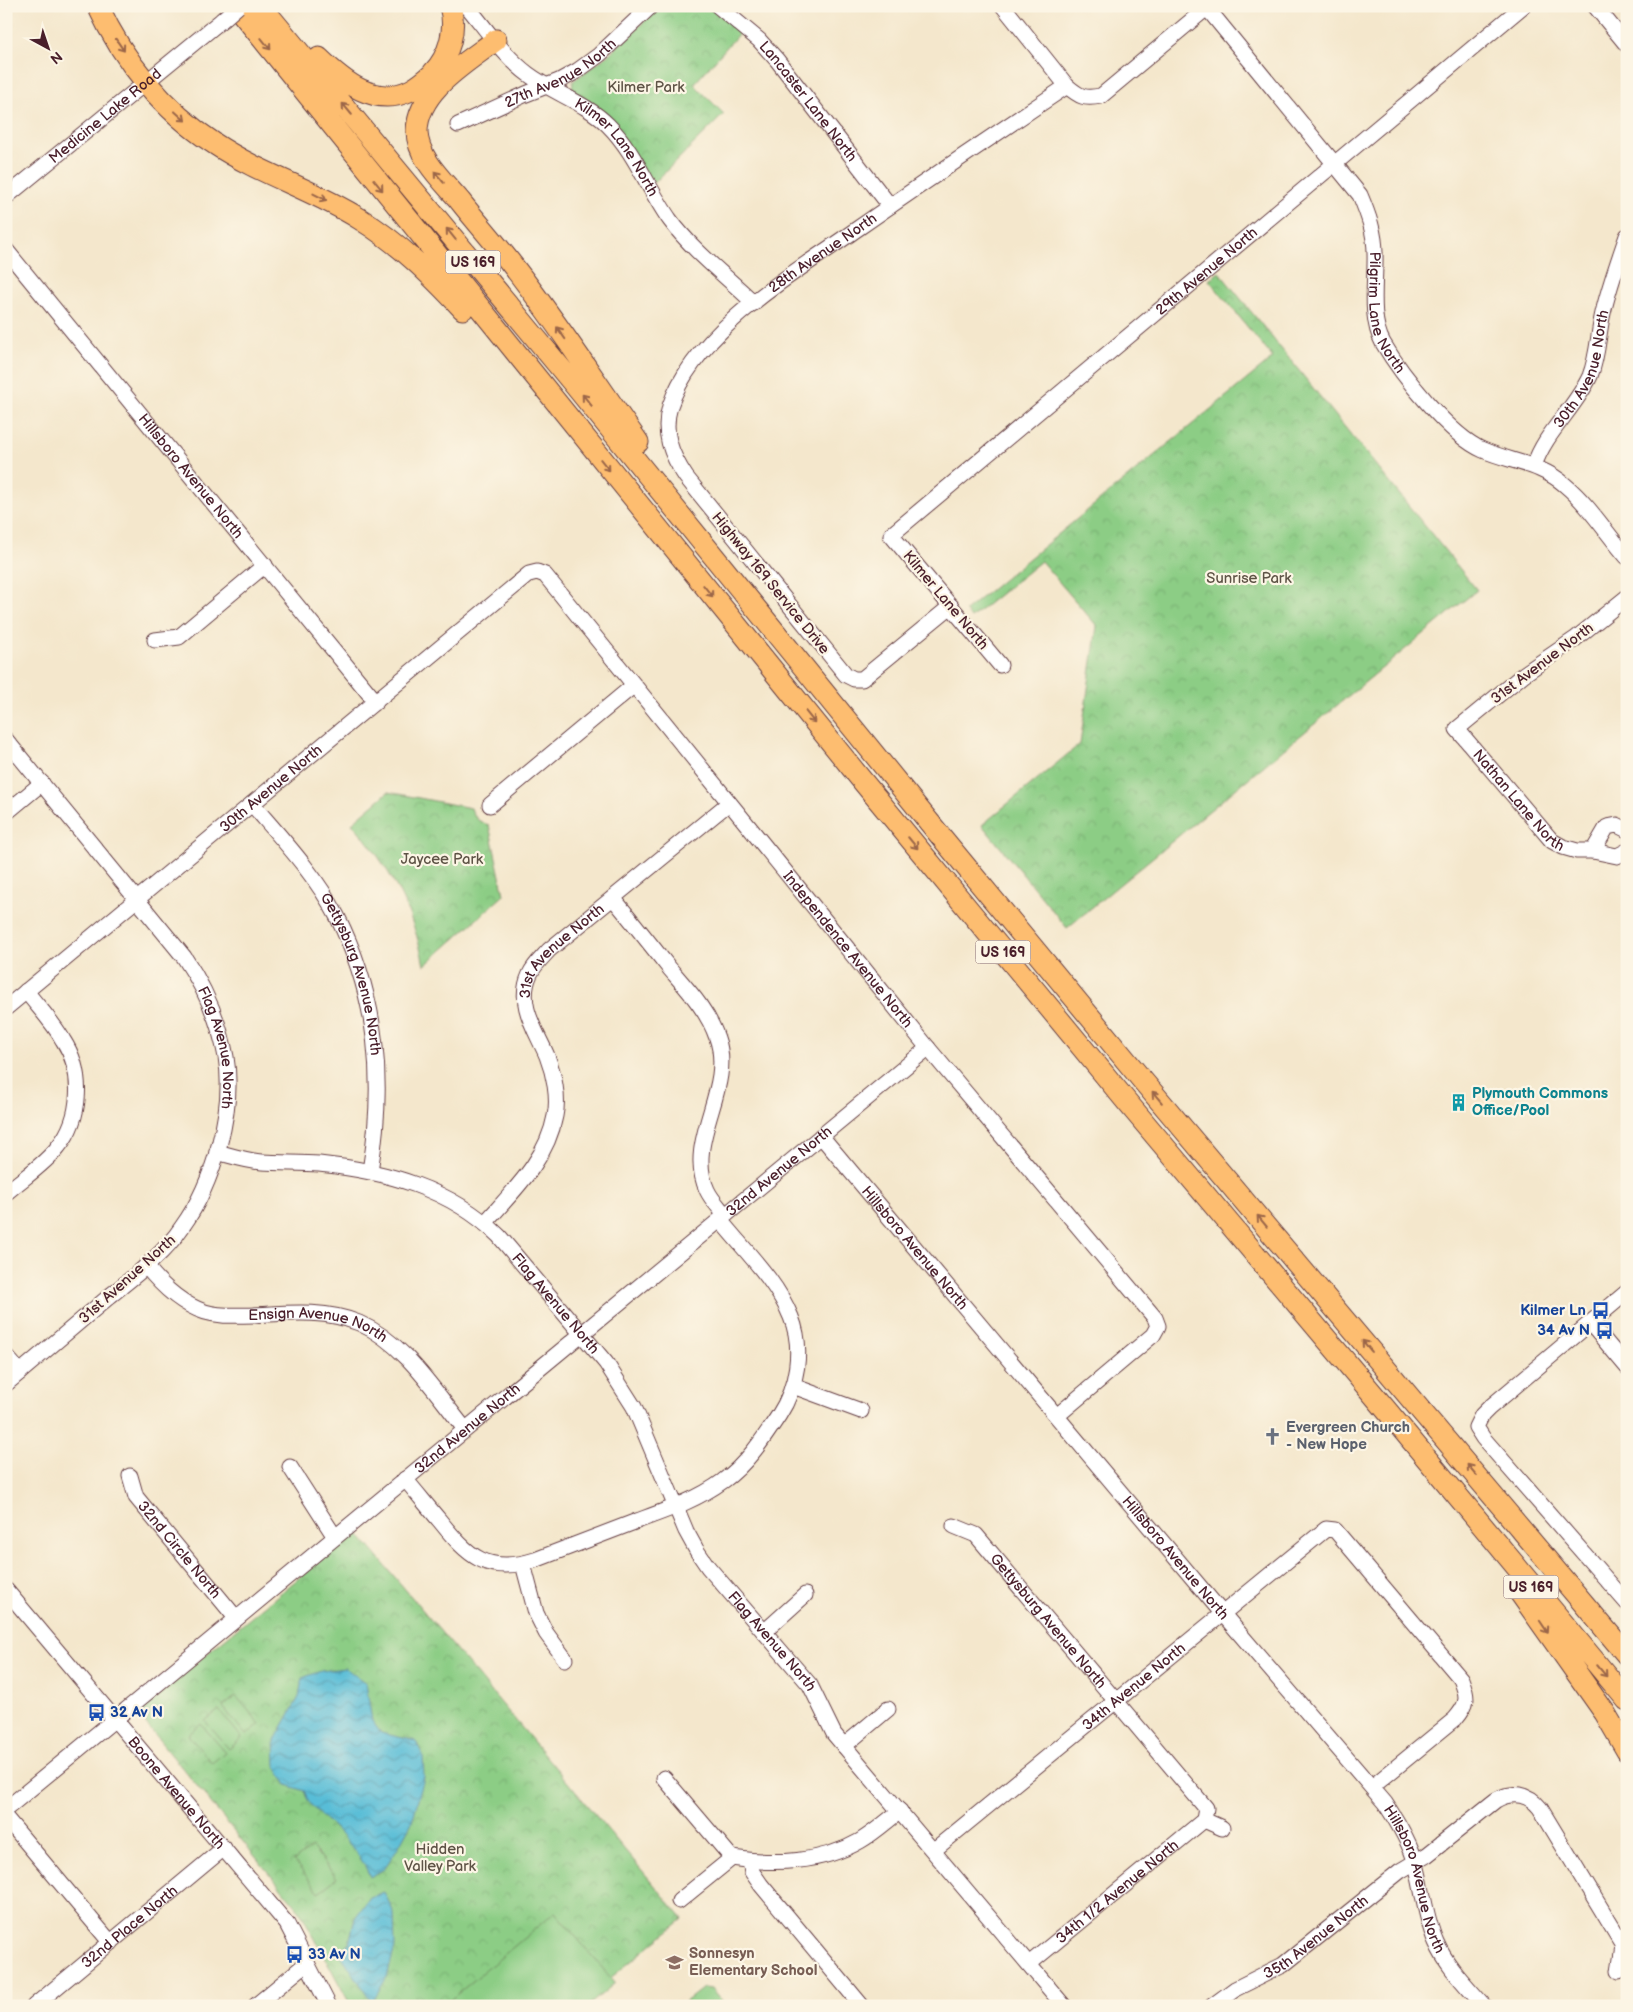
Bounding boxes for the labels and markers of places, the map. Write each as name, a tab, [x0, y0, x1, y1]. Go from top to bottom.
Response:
place label: Plymouth Commons Office/Pool	[1472, 1084, 1608, 1120]
building icon: Plymouth Commons Office/Pool	[1448, 1092, 1468, 1112]
bus stop icon: Kilmer Ln	[1590, 1300, 1610, 1320]
place label: Kilmer Ln	[1520, 1301, 1586, 1320]
bus stop icon: 34 Av N	[1594, 1320, 1614, 1340]
place label: 34 Av N	[1537, 1321, 1590, 1340]
place label: Evergreen Church - New Hope	[1286, 1418, 1410, 1454]
church icon: Evergreen Church - New Hope	[1262, 1426, 1282, 1446]
bus stop icon: 32 Av N	[86, 1702, 106, 1722]
place label: 32 Av N	[110, 1703, 163, 1722]
bus stop icon: 33 Av N	[284, 1944, 304, 1964]
place label: Sonnesyn Elementary School	[689, 1944, 817, 1980]
place label: 33 Av N	[308, 1945, 361, 1964]
school or university icon: Sonnesyn Elementary School	[665, 1952, 685, 1972]

